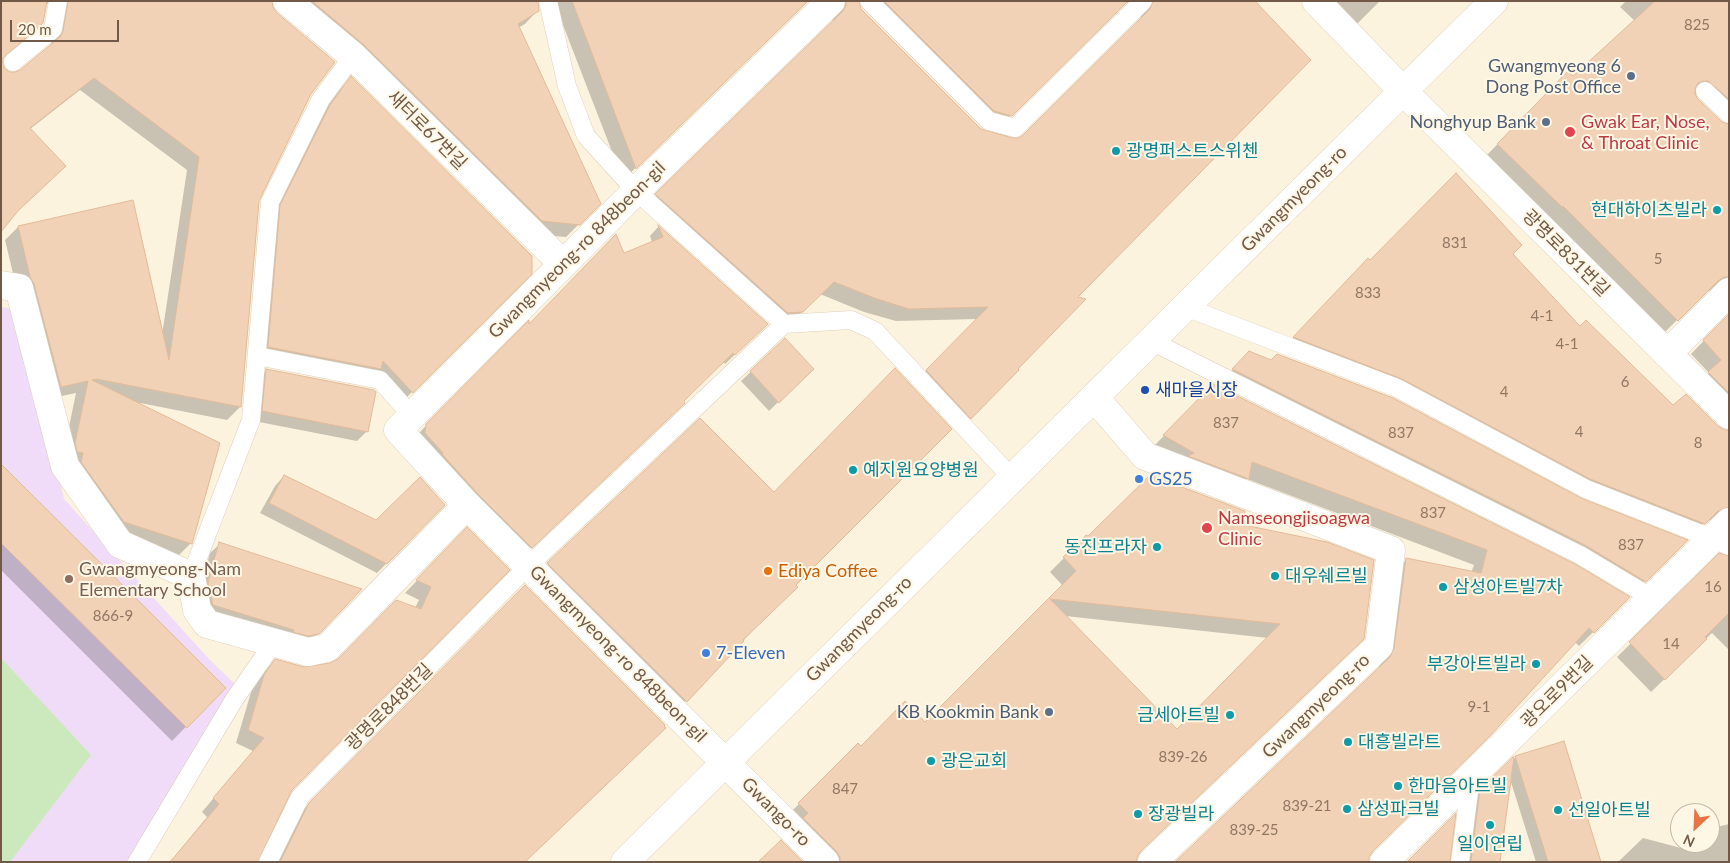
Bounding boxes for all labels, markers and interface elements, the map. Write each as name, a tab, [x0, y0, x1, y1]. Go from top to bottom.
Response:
scale bar	[12, 10, 121, 42]
house number: 825	[1684, 16, 1710, 34]
text: 20 m	[18, 20, 52, 38]
place label: Gwangmyeong 6 Dong Post Office	[1486, 55, 1621, 98]
marker: Gwangmyeong 6 Dong Post Office	[1625, 70, 1637, 82]
street label: 새터로67번길	[383, 86, 471, 174]
place label: Nonghyup Bank	[1409, 111, 1536, 133]
place label: Gwak Ear, Nose, & Throat Clinic	[1581, 111, 1709, 154]
marker: Nonghyup Bank	[1540, 116, 1552, 128]
marker: Gwak Ear, Nose, & Throat Clinic	[1563, 125, 1577, 139]
place label: 광명퍼스트스위첸	[1126, 140, 1258, 162]
street label: Gwangmyeong-ro	[1236, 141, 1352, 257]
marker: 광명퍼스트스위첸	[1110, 145, 1122, 157]
street label: Gwangmyeong-ro 848beon-gil	[484, 157, 670, 343]
place label: 현대하이츠빌라	[1591, 199, 1707, 221]
marker: 현대하이츠빌라	[1711, 204, 1723, 216]
street label: 광명로831번길	[1518, 205, 1614, 301]
house number: 831	[1442, 234, 1468, 252]
house number: 5	[1654, 250, 1662, 268]
house number: 833	[1355, 284, 1381, 302]
house number: 4-1	[1531, 307, 1553, 325]
house number: 4-1	[1556, 335, 1578, 353]
house number: 6	[1621, 373, 1629, 391]
place label: 새마을시장	[1155, 379, 1238, 401]
house number: 4	[1500, 383, 1508, 401]
marker: 새마을시장	[1139, 384, 1151, 396]
house number: 837	[1213, 414, 1239, 432]
house number: 4	[1575, 423, 1583, 441]
house number: 837	[1388, 424, 1414, 442]
house number: 8	[1694, 434, 1702, 452]
place label: 예지원요양병원	[863, 459, 979, 481]
marker: 예지원요양병원	[847, 464, 859, 476]
place label: GS25	[1149, 468, 1193, 490]
marker: GS25	[1133, 473, 1145, 485]
house number: 837	[1420, 504, 1446, 522]
place label: Namseongjisoagwa Clinic	[1218, 507, 1370, 550]
marker: Namseongjisoagwa Clinic	[1200, 521, 1214, 535]
place label: 동진프라자	[1064, 536, 1147, 558]
house number: 837	[1618, 536, 1644, 554]
marker: 동진프라자	[1151, 541, 1163, 553]
place label: Gwangmyeong-Nam Elementary School	[79, 558, 241, 600]
place label: Ediya Coffee	[778, 560, 878, 582]
street label: Gwangmyeong-ro 848beon-gil	[525, 561, 711, 747]
marker: Ediya Coffee	[762, 565, 774, 577]
place label: 대우쉐르빌	[1285, 565, 1368, 587]
marker: 대우쉐르빌	[1269, 570, 1281, 582]
street label: Gwangmyeong-ro	[801, 571, 917, 687]
marker: Gwangmyeong-Nam Elementary School	[63, 573, 75, 585]
place label: 삼성아트빌7차	[1453, 576, 1563, 598]
house number: 16	[1704, 578, 1722, 596]
marker: 삼성아트빌7차	[1437, 581, 1449, 593]
house number: 866-9	[93, 607, 133, 625]
house number: 14	[1662, 635, 1680, 653]
place label: 7-Eleven	[716, 642, 786, 664]
marker: 7-Eleven	[700, 647, 712, 659]
street label: Gwangmyeong-ro	[1258, 649, 1374, 763]
street label: 광오로9번길	[1516, 651, 1598, 733]
place label: 부강아트빌라	[1427, 653, 1526, 675]
marker: 부강아트빌라	[1530, 658, 1542, 670]
street label: 광명로848번길	[341, 659, 437, 755]
house number: 9-1	[1468, 698, 1490, 716]
place label: KB Kookmin Bank	[897, 701, 1039, 723]
place label: 금세아트빌	[1137, 704, 1220, 726]
marker: KB Kookmin Bank	[1043, 706, 1055, 718]
marker: 금세아트빌	[1224, 709, 1236, 721]
place label: 대흥빌라트	[1358, 731, 1441, 753]
marker: 대흥빌라트	[1342, 736, 1354, 748]
house number: 839-26	[1158, 748, 1208, 766]
place label: 광은교회	[941, 750, 1007, 772]
marker: 광은교회	[925, 755, 937, 767]
street label: Gwango-ro	[737, 773, 815, 851]
place label: 한마음아트빌	[1408, 775, 1507, 797]
house number: 847	[832, 780, 858, 798]
marker: 한마음아트빌	[1392, 780, 1404, 792]
house number: 839-21	[1282, 797, 1332, 815]
place label: 삼성파크빌	[1357, 798, 1440, 820]
place label: 선일아트빌	[1568, 799, 1651, 821]
place label: 장광빌라	[1148, 803, 1214, 825]
marker: 삼성파크빌	[1341, 803, 1353, 815]
north arrow	[1670, 803, 1720, 853]
marker: 선일아트빌	[1552, 804, 1564, 816]
marker: 장광빌라	[1132, 808, 1144, 820]
marker: 일이연립	[1484, 819, 1496, 831]
house number: 839-25	[1229, 821, 1279, 839]
text: N	[1680, 831, 1697, 851]
place label: 일이연립	[1457, 833, 1523, 855]

